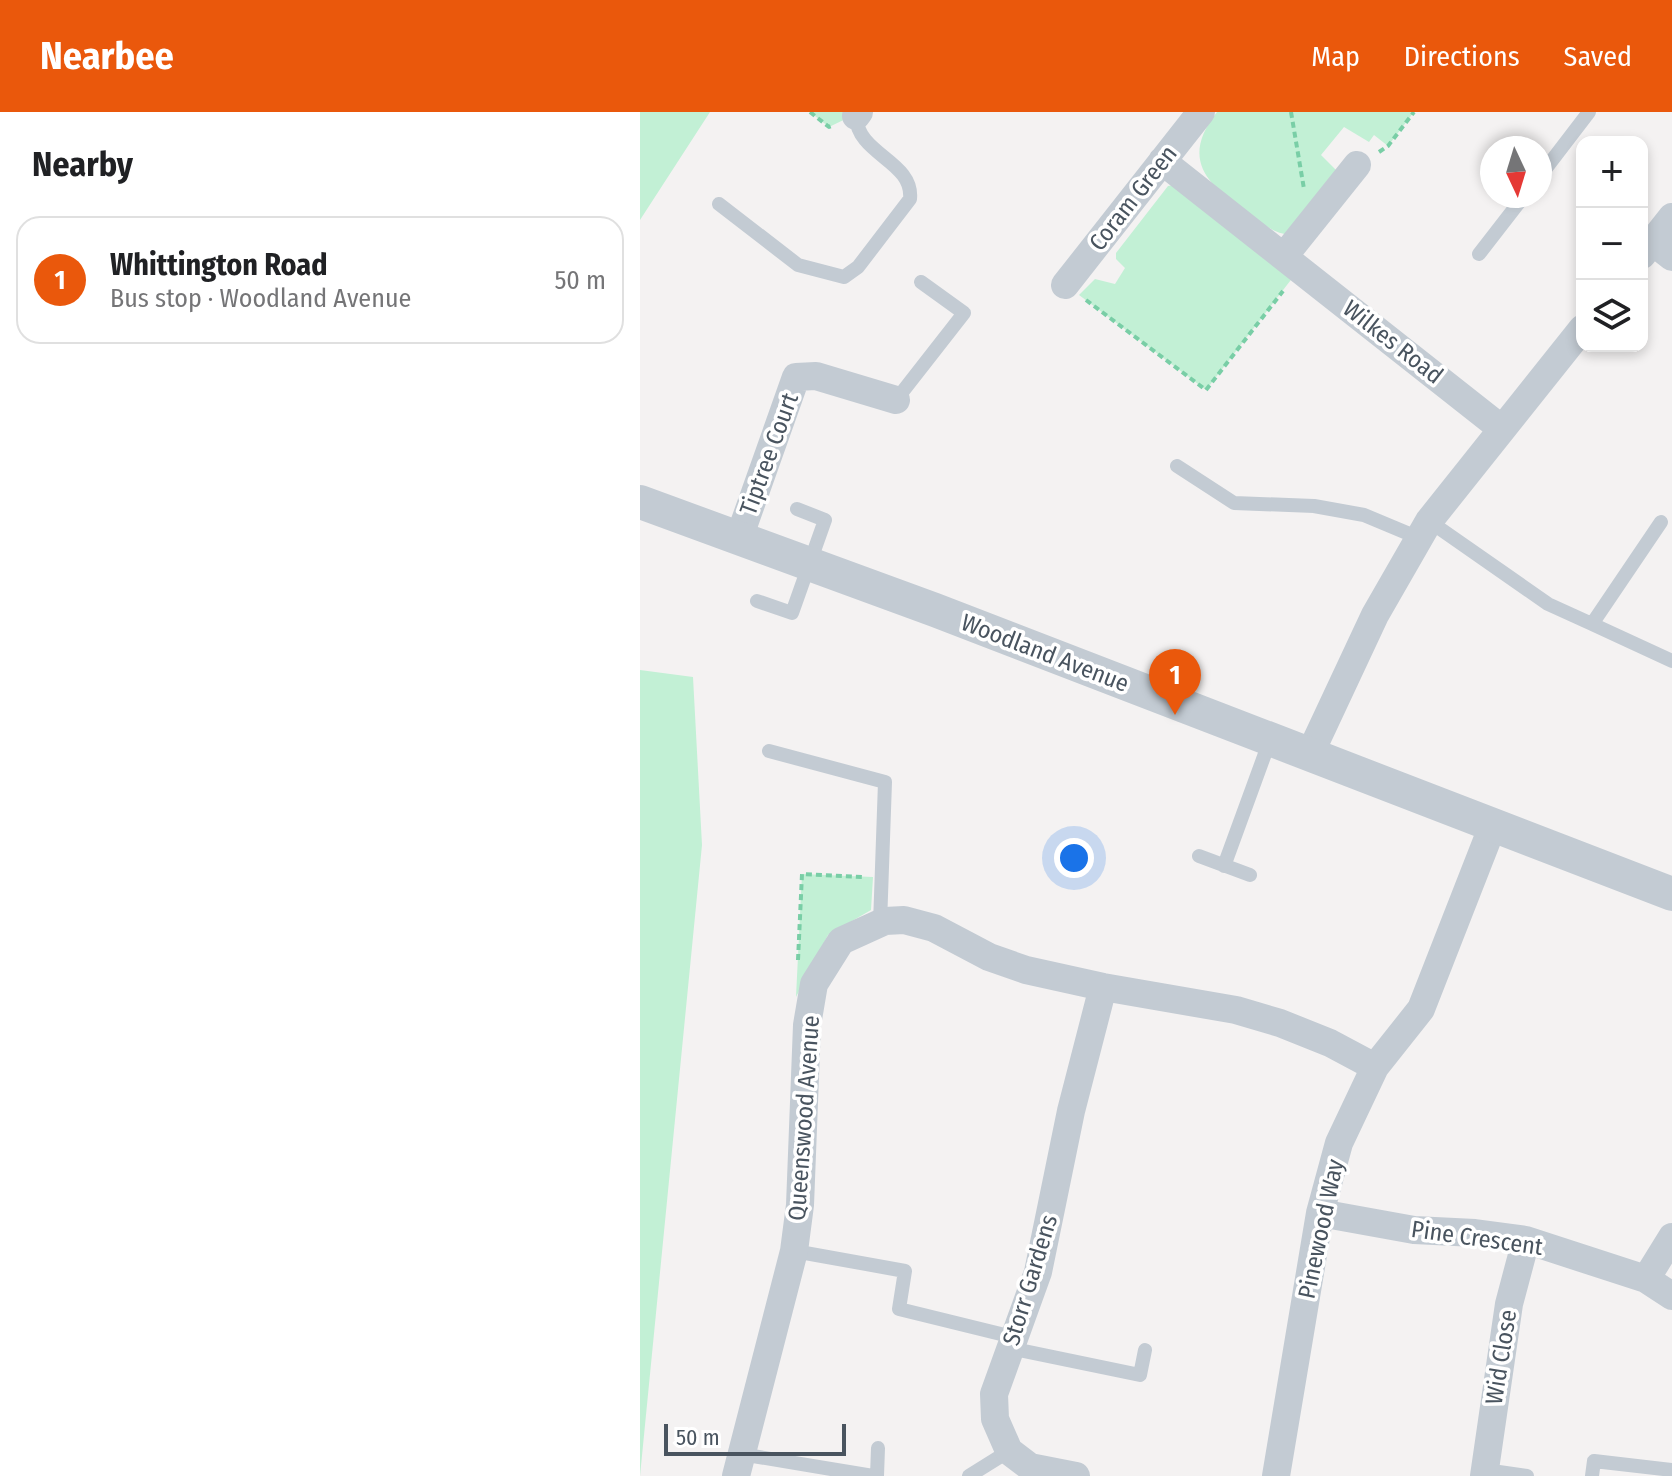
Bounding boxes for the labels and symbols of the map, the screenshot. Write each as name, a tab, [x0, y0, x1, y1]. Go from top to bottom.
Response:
north arrow	[1480, 136, 1552, 208]
street label: Coram Green	[1083, 140, 1183, 256]
street label: Wilkes Road	[1338, 294, 1448, 390]
street label: Tiptree Court	[734, 389, 804, 519]
street label: Woodland Avenue	[957, 608, 1133, 698]
pin: 1	[1149, 649, 1201, 715]
your location	[1054, 838, 1094, 878]
street label: Queenswood Avenue	[783, 1014, 825, 1222]
street label: Pinewood Way	[1293, 1156, 1350, 1301]
street label: Storr Gardens	[997, 1211, 1063, 1349]
street label: Pine Crescent	[1409, 1215, 1545, 1261]
street label: Wid Close	[1480, 1308, 1522, 1406]
scale bar	[664, 1420, 846, 1456]

